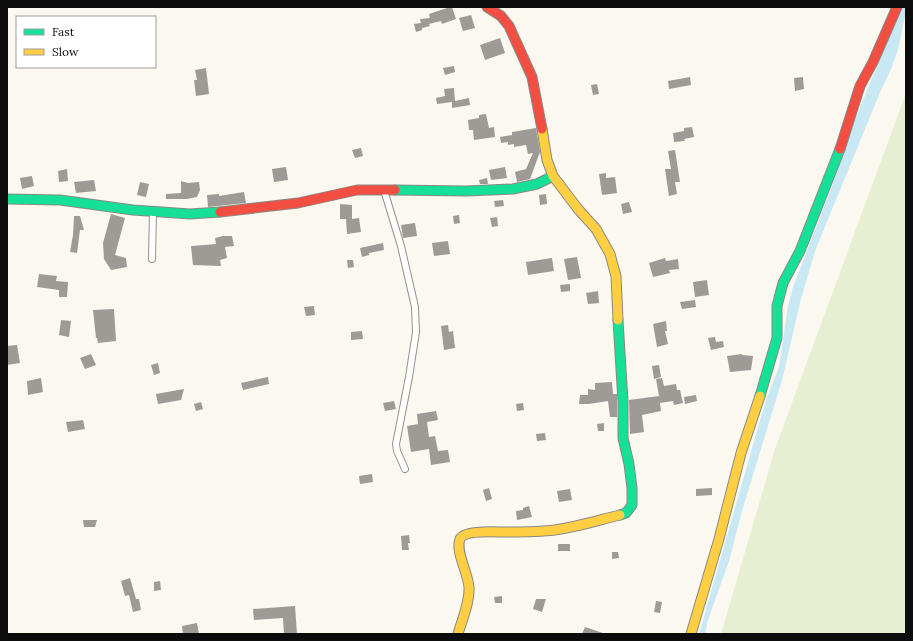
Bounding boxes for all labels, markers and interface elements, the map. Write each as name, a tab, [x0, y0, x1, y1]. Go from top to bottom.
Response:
legend	[16, 16, 156, 68]
text: Fast	[52, 24, 75, 39]
text: Slow	[52, 44, 79, 59]

